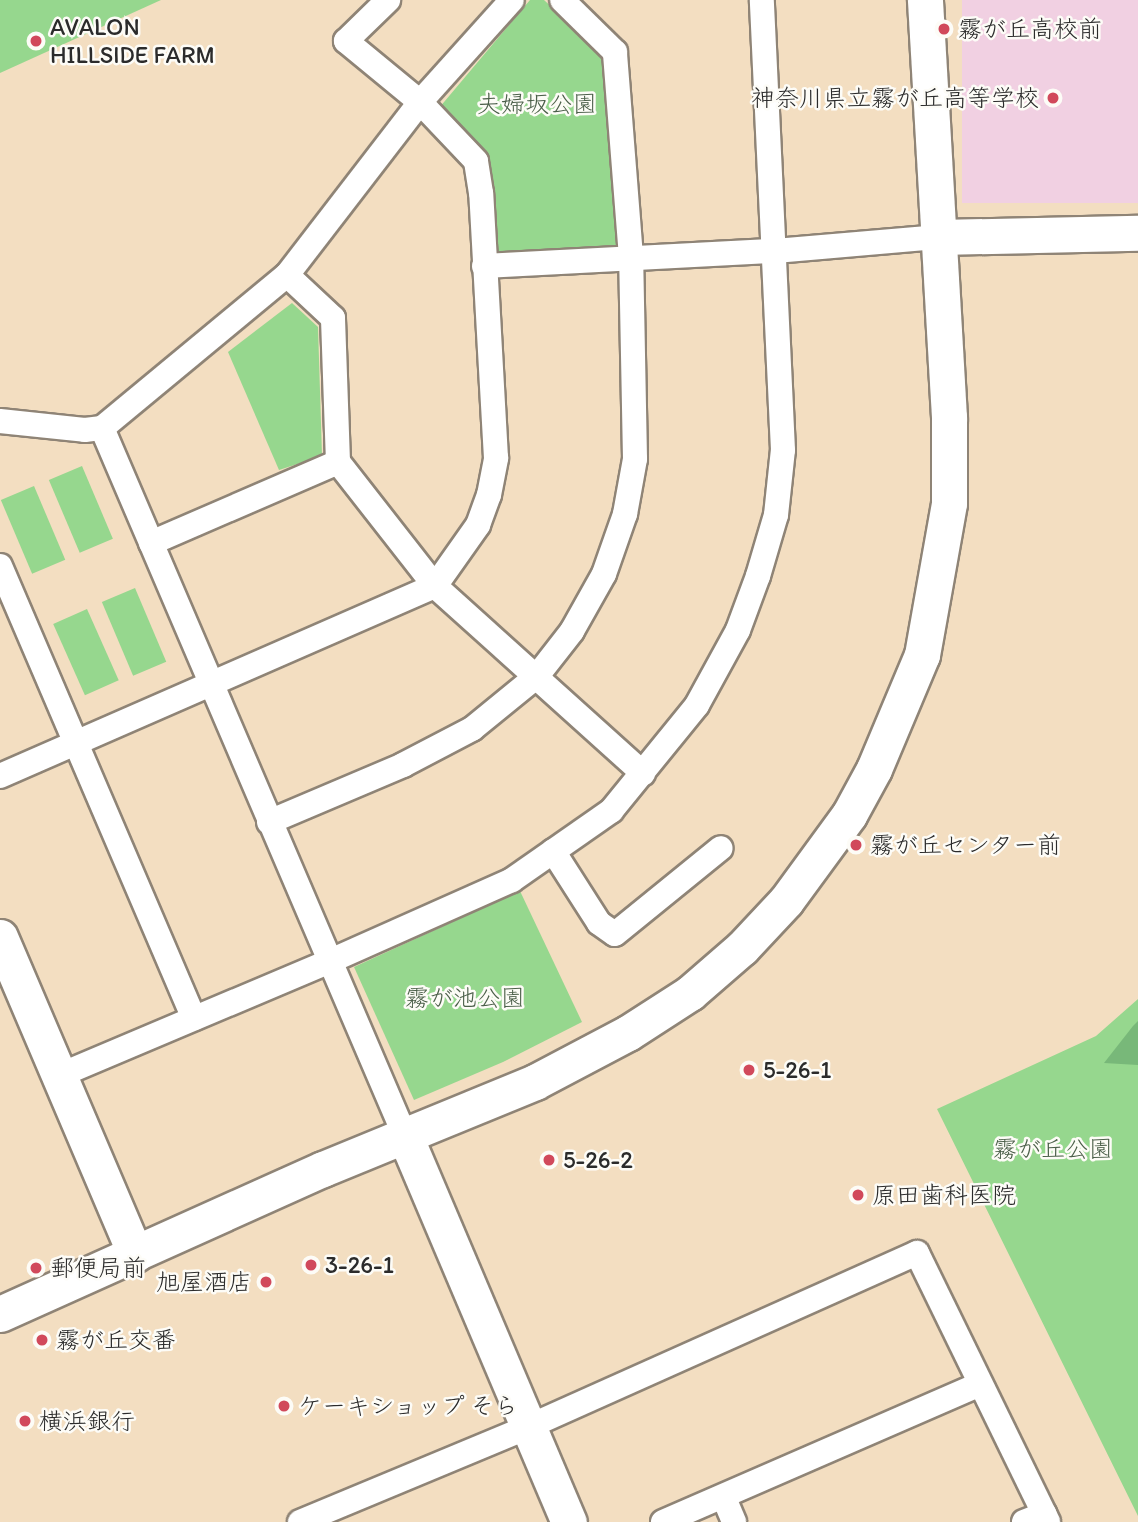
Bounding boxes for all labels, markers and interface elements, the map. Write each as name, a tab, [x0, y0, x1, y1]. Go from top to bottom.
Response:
place label: AVALON HILLSIDE FARM	[50, 13, 214, 69]
place label: 霧が丘高校前	[958, 15, 1102, 43]
marker: 霧が丘高校前	[936, 21, 952, 37]
marker: AVALON HILLSIDE FARM	[28, 33, 44, 49]
place label: 神奈川県立霧が丘高等学校	[751, 84, 1039, 112]
park label: 夫婦坂公園	[477, 90, 597, 118]
marker: 神奈川県立霧が丘高等学校	[1045, 90, 1061, 106]
place label: 霧が丘センター前	[870, 831, 1062, 859]
marker: 霧が丘センター前	[848, 837, 864, 853]
park label: 霧が池公園	[405, 984, 525, 1012]
place label: 5-26-1	[763, 1056, 831, 1084]
marker: 5-26-1	[741, 1062, 757, 1078]
park label: 霧が丘公園	[993, 1135, 1113, 1163]
place label: 5-26-2	[563, 1146, 633, 1174]
marker: 5-26-2	[541, 1152, 557, 1168]
place label: 原田歯科医院	[872, 1181, 1016, 1209]
marker: 原田歯科医院	[850, 1187, 866, 1203]
place label: 3-26-1	[325, 1251, 394, 1279]
place label: 郵便局前	[50, 1254, 146, 1282]
marker: 3-26-1	[303, 1257, 319, 1273]
marker: 郵便局前	[28, 1260, 44, 1276]
place label: 旭屋酒店	[156, 1268, 252, 1296]
marker: 旭屋酒店	[258, 1274, 274, 1290]
place label: 霧が丘交番	[56, 1326, 176, 1354]
marker: 霧が丘交番	[34, 1332, 50, 1348]
place label: ケーキショップ そら	[298, 1392, 519, 1420]
marker: ケーキショップ そら	[276, 1398, 292, 1414]
place label: 横浜銀行	[39, 1407, 135, 1435]
marker: 横浜銀行	[17, 1413, 33, 1429]

